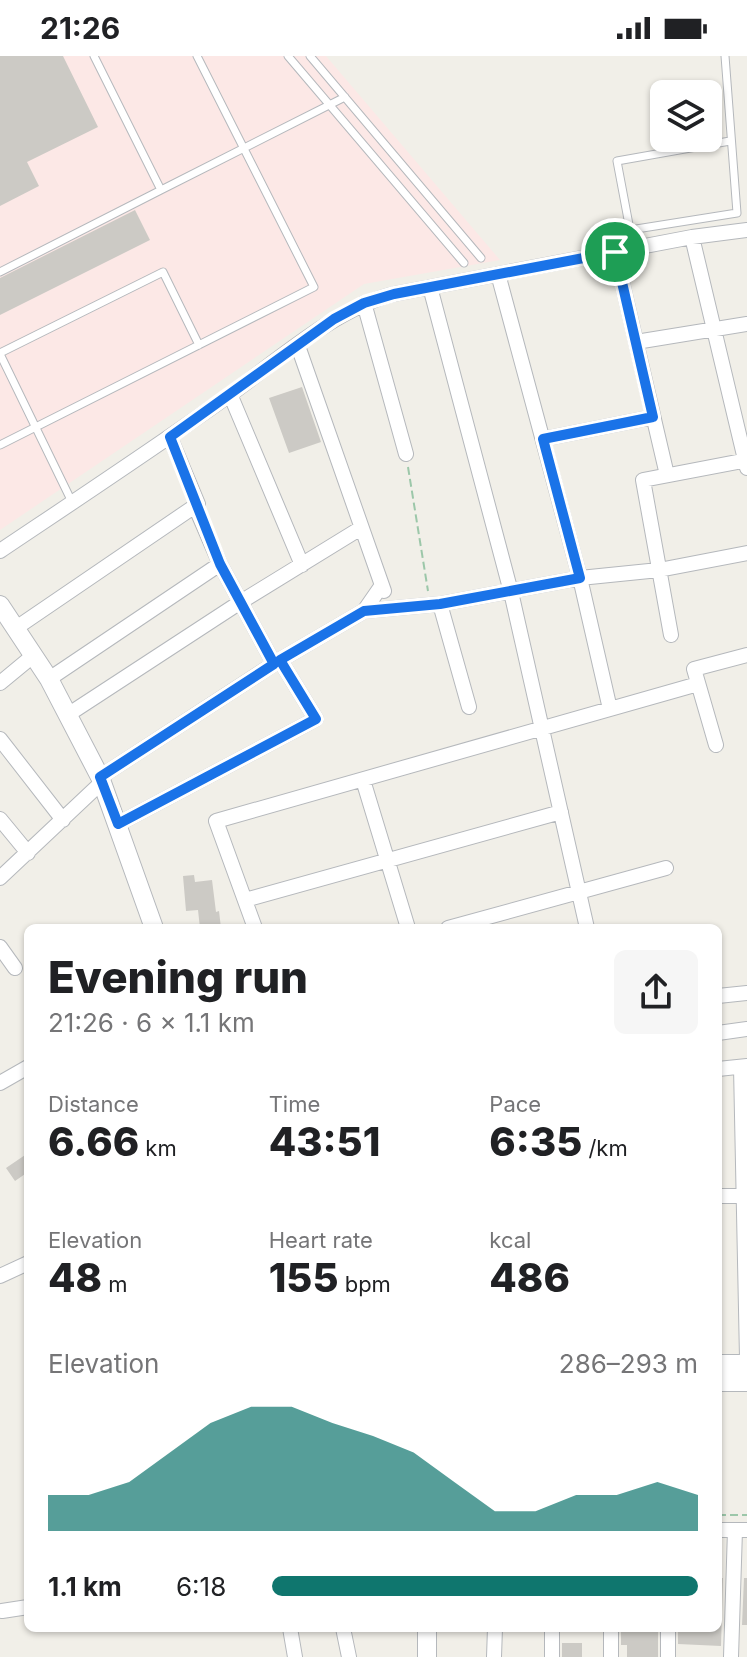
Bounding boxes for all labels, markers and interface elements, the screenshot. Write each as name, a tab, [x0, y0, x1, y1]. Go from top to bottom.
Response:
text: 21:26	[40, 10, 120, 46]
map controls	[650, 80, 722, 152]
button: layers	[650, 80, 722, 152]
pin	[581, 218, 649, 286]
icon: arrive	[593, 230, 637, 274]
text: Evening run	[48, 950, 308, 1004]
button: share	[614, 950, 698, 1034]
text: 21:26 · 6 × 1.1 km	[48, 1007, 255, 1038]
text: Distance	[48, 1091, 139, 1117]
text: Time	[269, 1091, 320, 1117]
text: Pace	[489, 1091, 541, 1117]
text: 6.66	[48, 1117, 139, 1166]
text: 43:51	[269, 1117, 380, 1166]
text: 6:35	[489, 1117, 582, 1166]
text: km	[139, 1135, 177, 1161]
text: /km	[582, 1135, 628, 1161]
text: Elevation	[48, 1227, 142, 1253]
text: Heart rate	[269, 1227, 373, 1253]
text: kcal	[489, 1227, 531, 1253]
text: 48	[48, 1253, 102, 1302]
text: 155	[269, 1253, 338, 1302]
text: 486	[489, 1253, 570, 1302]
text: m	[102, 1271, 128, 1297]
text: bpm	[338, 1271, 391, 1297]
text: Elevation	[48, 1348, 159, 1379]
text: 286–293 m	[559, 1348, 698, 1379]
text: 1.1 km	[48, 1571, 122, 1602]
text: 6:18	[176, 1571, 226, 1602]

